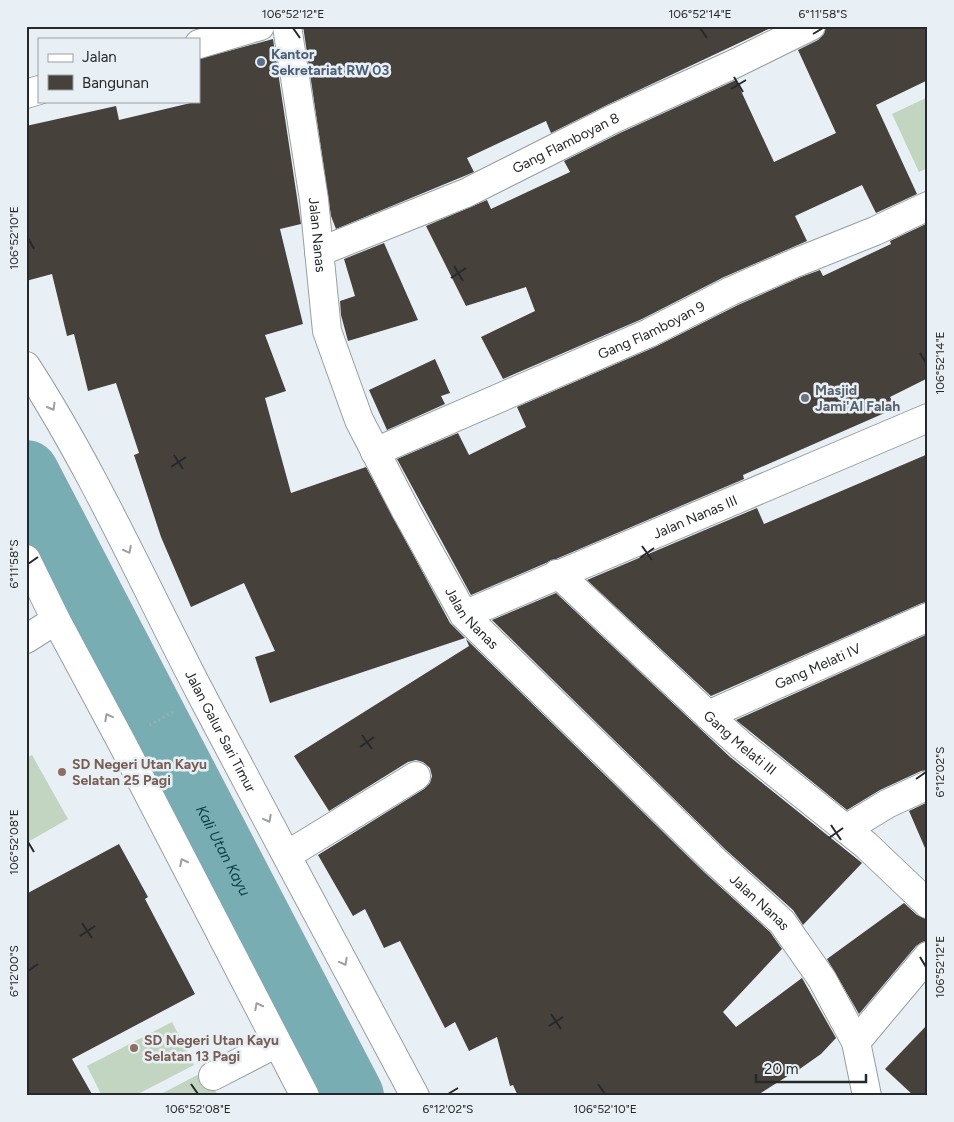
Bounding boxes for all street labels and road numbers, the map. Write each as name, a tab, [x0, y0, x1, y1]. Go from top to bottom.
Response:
street label: Gang Flamboyan 8	[510, 109, 622, 177]
street label: Jalan Nanas	[305, 196, 329, 273]
street label: Gang Flamboyan 9	[595, 298, 708, 363]
street label: Jalan Nanas III	[650, 492, 740, 543]
street label: Jalan Nanas	[441, 584, 502, 653]
street label: Gang Melati IV	[772, 640, 864, 693]
street label: Jalan Galur Sari Timur	[181, 668, 259, 796]
street label: Gang Melati III	[700, 707, 780, 779]
street label: Jalan Nanas	[726, 871, 793, 934]

